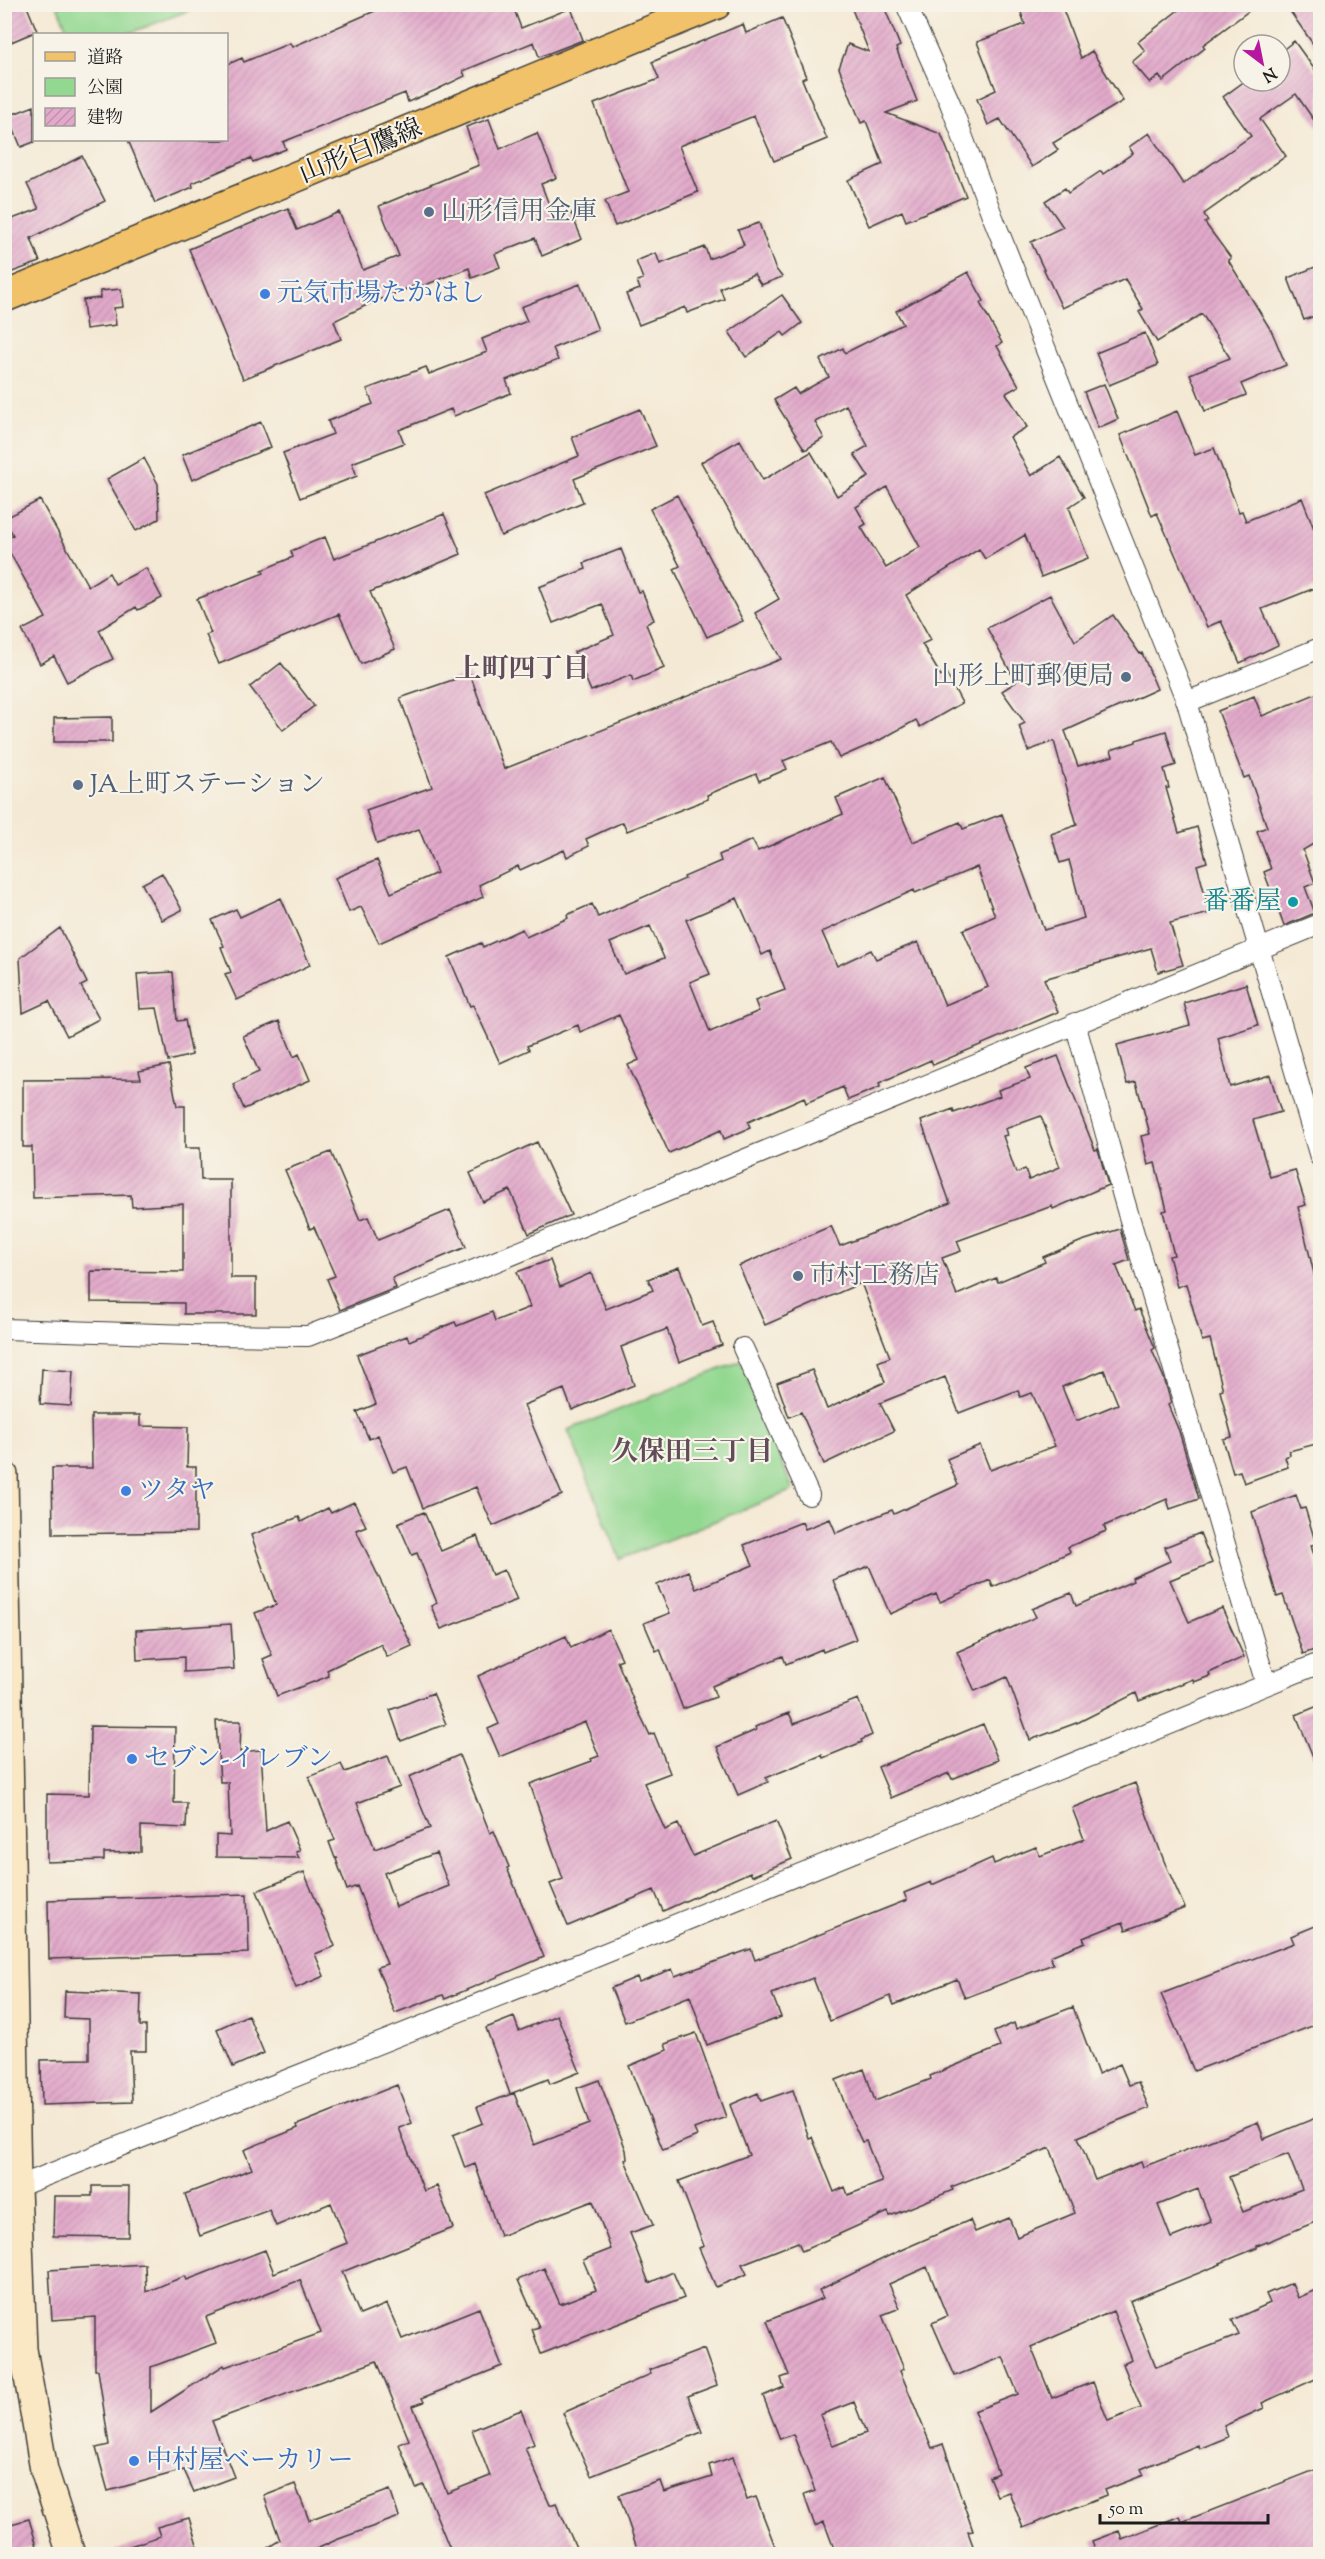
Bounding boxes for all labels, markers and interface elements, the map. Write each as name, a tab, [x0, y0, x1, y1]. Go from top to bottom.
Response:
legend	[33, 33, 228, 141]
north arrow	[1232, 33, 1292, 93]
text: 道路	[87, 46, 123, 72]
text: N	[1257, 60, 1280, 87]
text: 公園	[87, 76, 123, 102]
text: 建物	[87, 106, 123, 132]
street label: 山形白鷹線	[294, 110, 428, 194]
place label: 山形信用金庫	[441, 194, 597, 231]
marker: 山形信用金庫	[422, 205, 436, 219]
place label: 元気市場たかはし	[277, 276, 485, 313]
marker: 元気市場たかはし	[258, 287, 272, 301]
district label: 上町四丁目	[455, 651, 590, 690]
place label: 山形上町郵便局	[932, 659, 1114, 696]
marker: 山形上町郵便局	[1119, 670, 1133, 684]
place label: JA上町ステーション	[88, 767, 325, 804]
marker: JA上町ステーション	[71, 778, 85, 792]
place label: 番番屋	[1203, 884, 1281, 921]
marker: 番番屋	[1286, 895, 1300, 909]
place label: 市村工務店	[810, 1258, 940, 1295]
marker: 市村工務店	[791, 1269, 805, 1283]
district label: 久保田三丁目	[611, 1434, 773, 1473]
place label: ツタヤ	[138, 1473, 216, 1510]
marker: ツタヤ	[119, 1484, 133, 1498]
place label: セブン-イレブン	[144, 1741, 333, 1778]
marker: セブン-イレブン	[125, 1752, 139, 1766]
place label: 中村屋ベーカリー	[146, 2443, 353, 2480]
marker: 中村屋ベーカリー	[127, 2454, 141, 2468]
scale bar	[1100, 2487, 1268, 2525]
text: 50 m	[1108, 2497, 1144, 2523]

